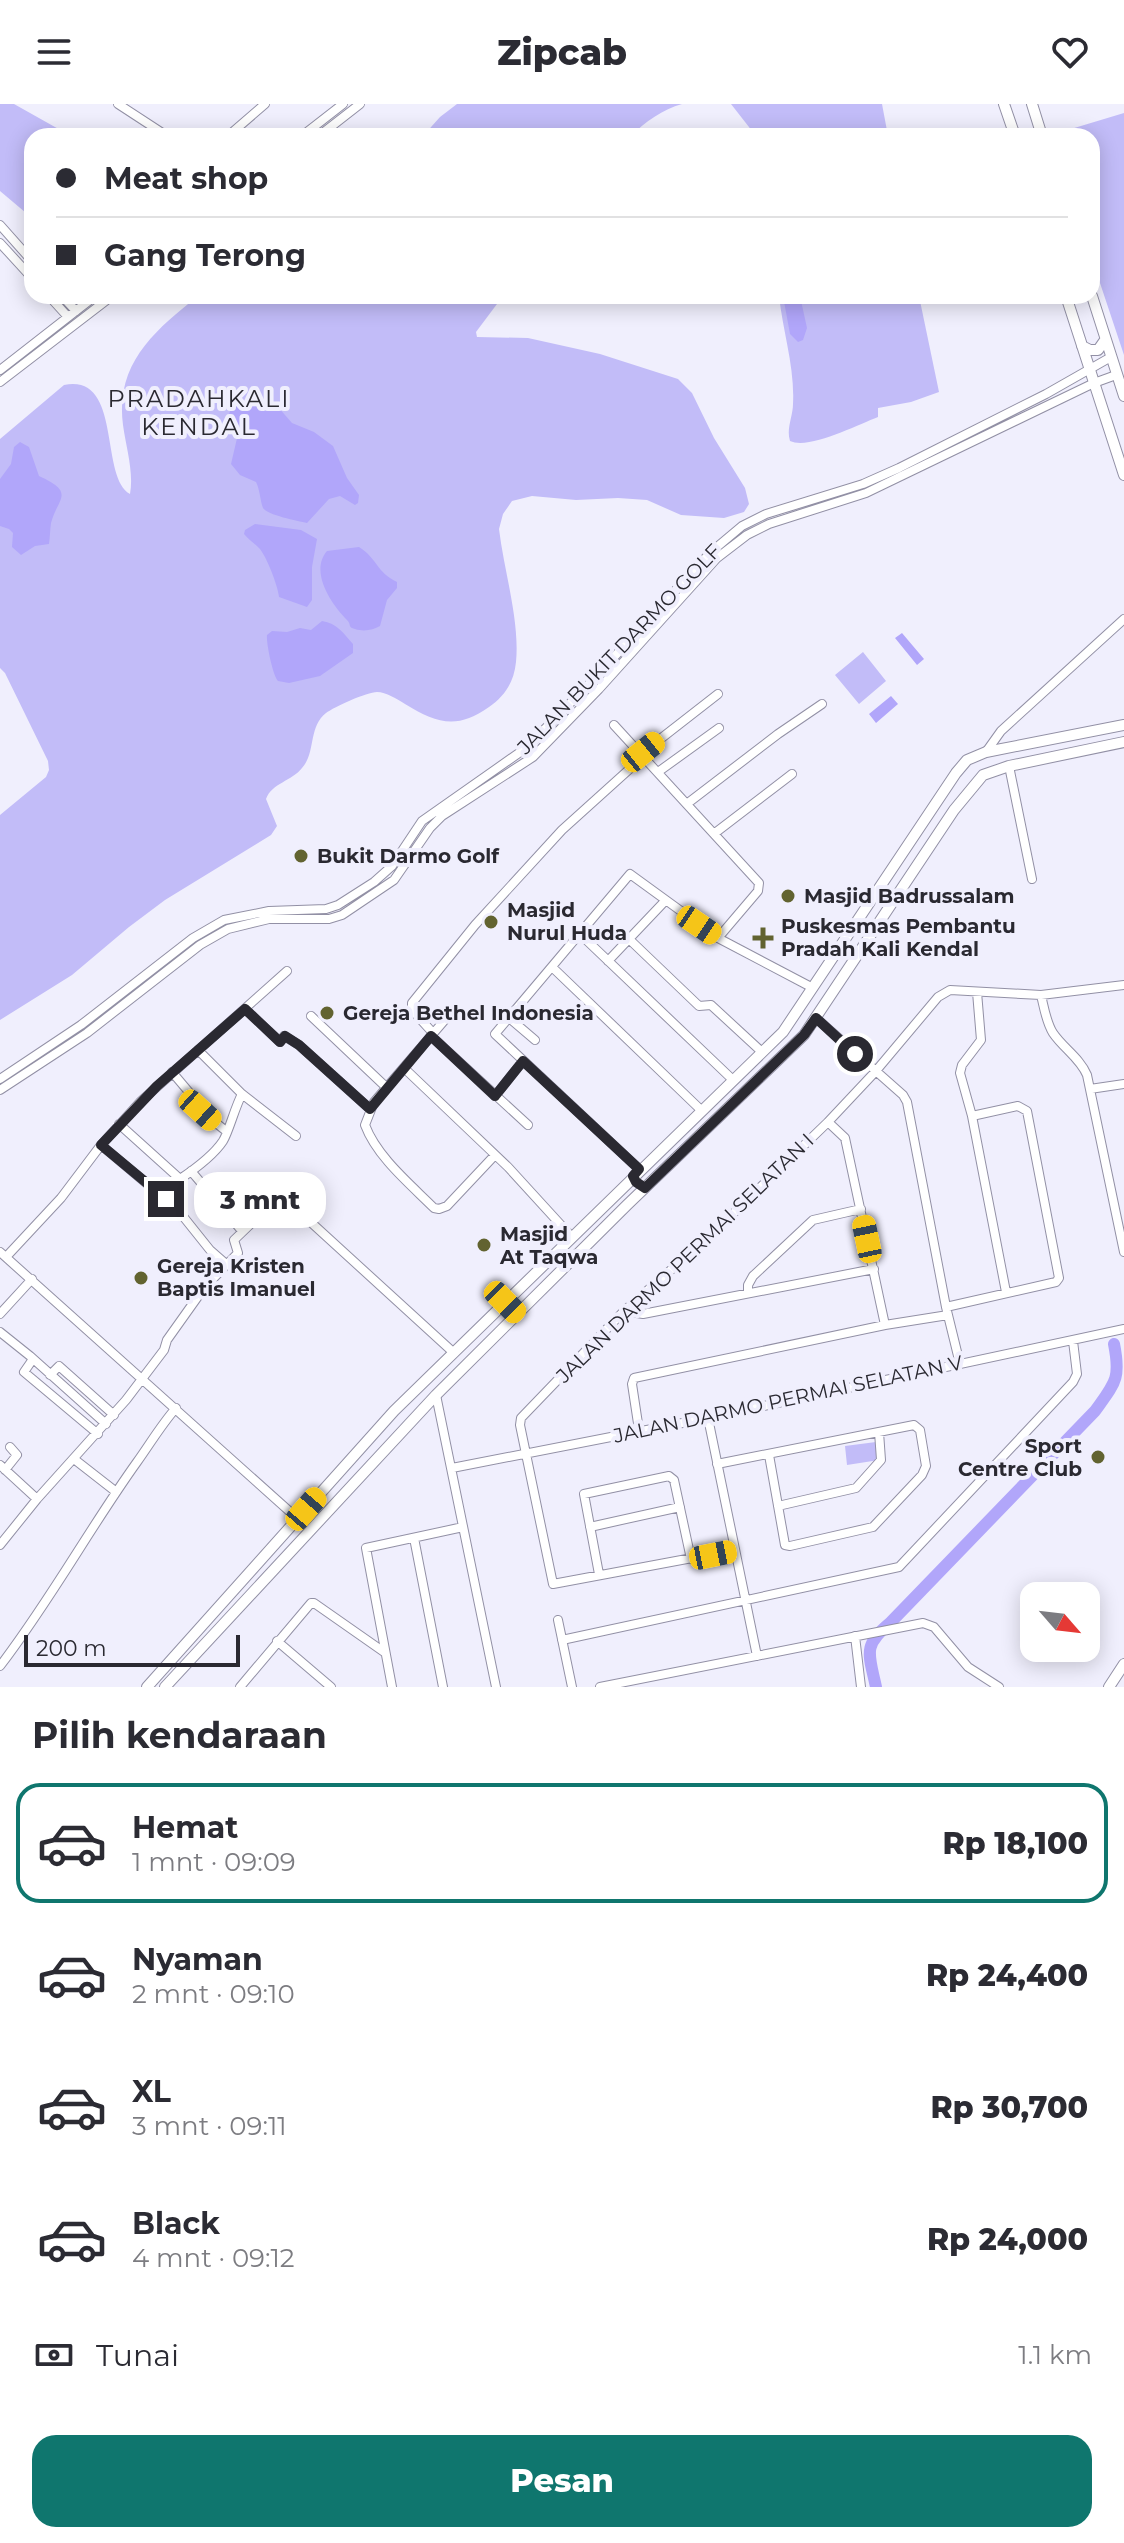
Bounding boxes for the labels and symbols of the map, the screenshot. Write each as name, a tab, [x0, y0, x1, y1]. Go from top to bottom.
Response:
district label: PRADAHKALI KENDAL	[108, 384, 290, 441]
street label: JALAN BUKIT DARMO GOLF	[512, 539, 726, 760]
car	[617, 728, 669, 776]
place label: Bukit Darmo Golf	[317, 844, 500, 868]
marker: Bukit Darmo Golf	[292, 847, 310, 865]
place label: Masjid Badrussalam	[804, 884, 1015, 908]
marker: Masjid Badrussalam	[779, 887, 797, 905]
place label: Masjid Nurul Huda	[507, 898, 627, 945]
car	[672, 902, 726, 948]
marker: Masjid Nurul Huda	[482, 913, 500, 931]
place label: Puskesmas Pembantu Pradah Kali Kendal	[781, 914, 1016, 961]
marker: Puskesmas Pembantu Pradah Kali Kendal	[752, 927, 774, 949]
place label: Gereja Bethel Indonesia	[343, 1001, 594, 1025]
marker: Gereja Bethel Indonesia	[318, 1004, 336, 1022]
route start	[837, 1036, 873, 1072]
car	[174, 1085, 226, 1135]
street label: JALAN DARMO PERMAI SELATAN I	[551, 1128, 819, 1388]
callout: 3 mnt	[194, 1171, 326, 1227]
route end	[148, 1181, 184, 1217]
car	[850, 1213, 884, 1265]
place label: Masjid At Taqwa	[499, 1222, 598, 1269]
marker: Masjid At Taqwa	[475, 1236, 493, 1254]
place label: Gereja Kristen Baptis Imanuel	[157, 1254, 316, 1301]
marker: Gereja Kristen Baptis Imanuel	[132, 1269, 150, 1287]
car	[480, 1277, 530, 1327]
street label: JALAN DARMO PERMAI SELATAN V	[610, 1350, 965, 1448]
place label: Sport Centre Club	[958, 1434, 1082, 1481]
marker: Sport Centre Club	[1089, 1448, 1107, 1466]
car	[281, 1483, 331, 1535]
car	[687, 1539, 739, 1571]
north arrow	[1020, 1582, 1100, 1662]
scale bar	[24, 1631, 240, 1667]

